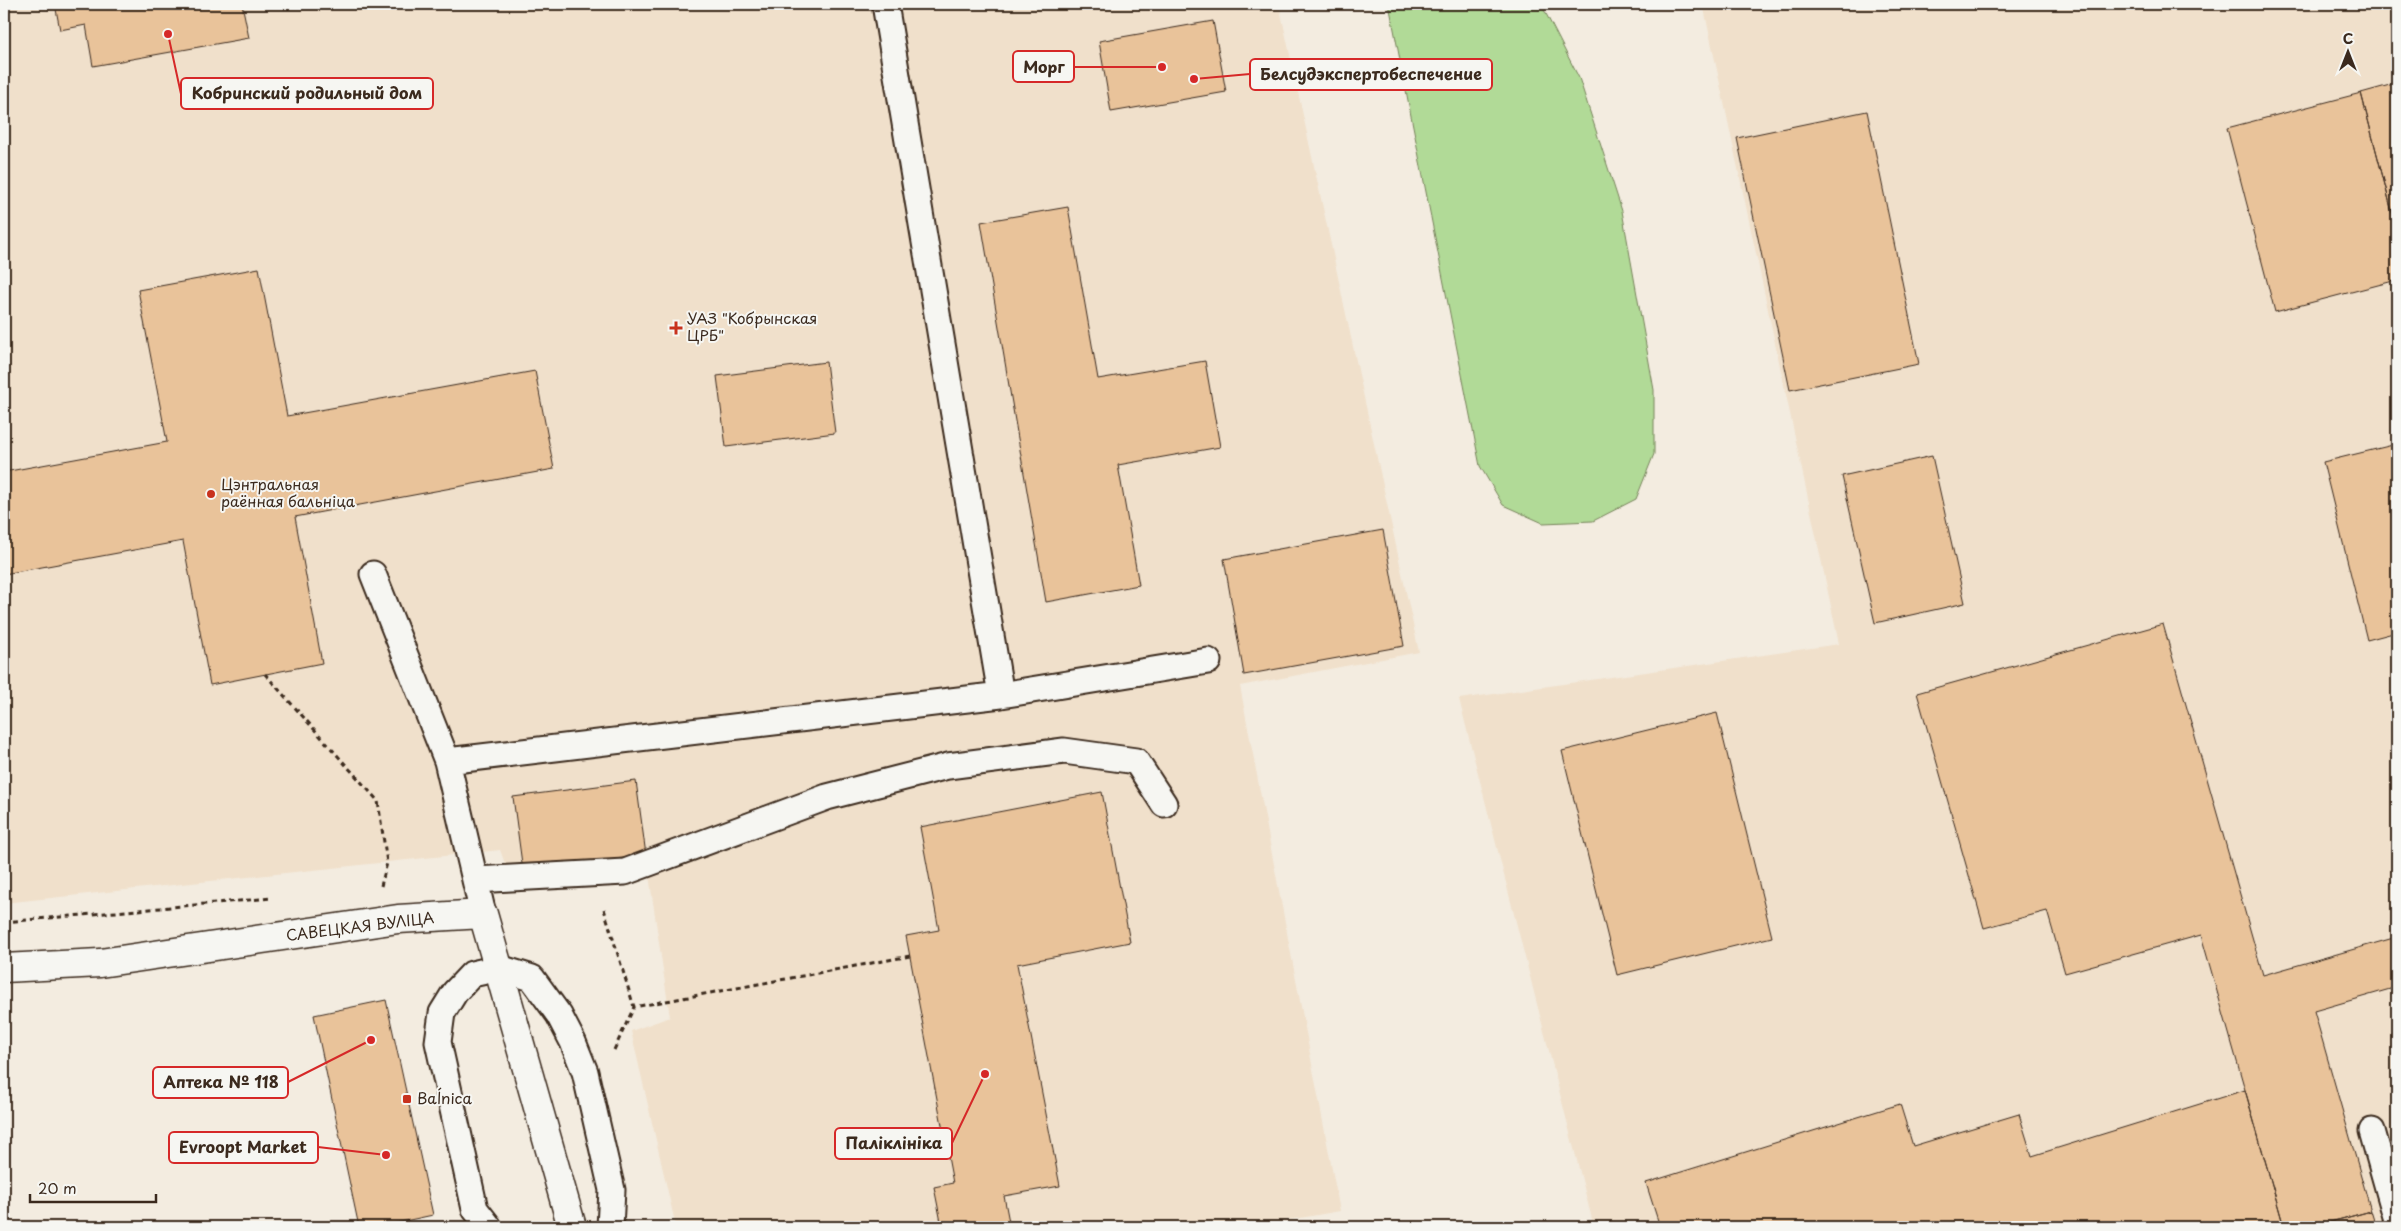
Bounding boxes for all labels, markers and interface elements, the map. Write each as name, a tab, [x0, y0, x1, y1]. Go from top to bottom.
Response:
north arrow	[2324, 28, 2374, 78]
text: С	[2343, 28, 2353, 49]
callout: Морг	[1013, 51, 1074, 82]
text: Морг	[1023, 54, 1065, 78]
callout: Белсудэкспертобеспечение	[1250, 59, 1492, 90]
text: Белсудэкспертобеспечение	[1260, 61, 1482, 85]
callout: Кобринский родильный дом	[181, 78, 433, 109]
text: Кобринский родильный дом	[192, 80, 422, 104]
place label: УАЗ "Кобрынская ЦРБ"	[687, 306, 817, 346]
marker: УАЗ "Кобрынская ЦРБ"	[669, 321, 683, 335]
place label: Цэнтральная раённая бальніца	[221, 472, 356, 512]
marker: Цэнтральная раённая бальніца	[205, 488, 217, 500]
street label: САВЕЦКАЯ ВУЛІЦА	[284, 905, 435, 946]
callout: Аптека № 118	[153, 1067, 288, 1098]
text: Аптека № 118	[163, 1069, 279, 1093]
place label: Baĺnica	[417, 1086, 472, 1109]
marker: Baĺnica	[401, 1093, 413, 1105]
callout: Паліклініка	[835, 1128, 952, 1159]
text: Паліклініка	[845, 1130, 943, 1154]
callout: Evroopt Market	[169, 1132, 318, 1163]
text: Evroopt Market	[179, 1134, 307, 1158]
scale bar	[30, 1171, 156, 1203]
text: 20 m	[38, 1176, 77, 1199]

